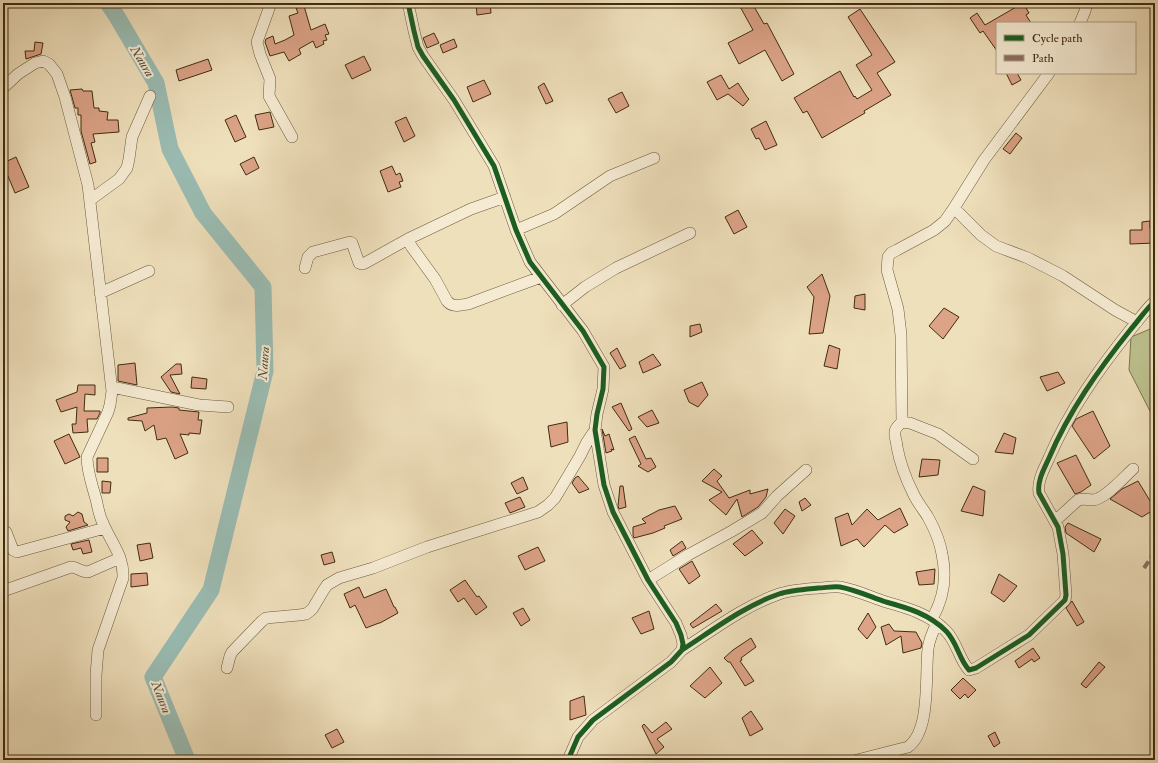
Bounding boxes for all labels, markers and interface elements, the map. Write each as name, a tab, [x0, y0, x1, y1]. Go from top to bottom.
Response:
legend	[996, 22, 1136, 74]
text: Cycle path	[1032, 31, 1083, 46]
water label: Naura	[126, 42, 158, 80]
text: Path	[1032, 51, 1055, 66]
water label: Naura	[255, 346, 273, 381]
water label: Naura	[147, 678, 175, 716]

